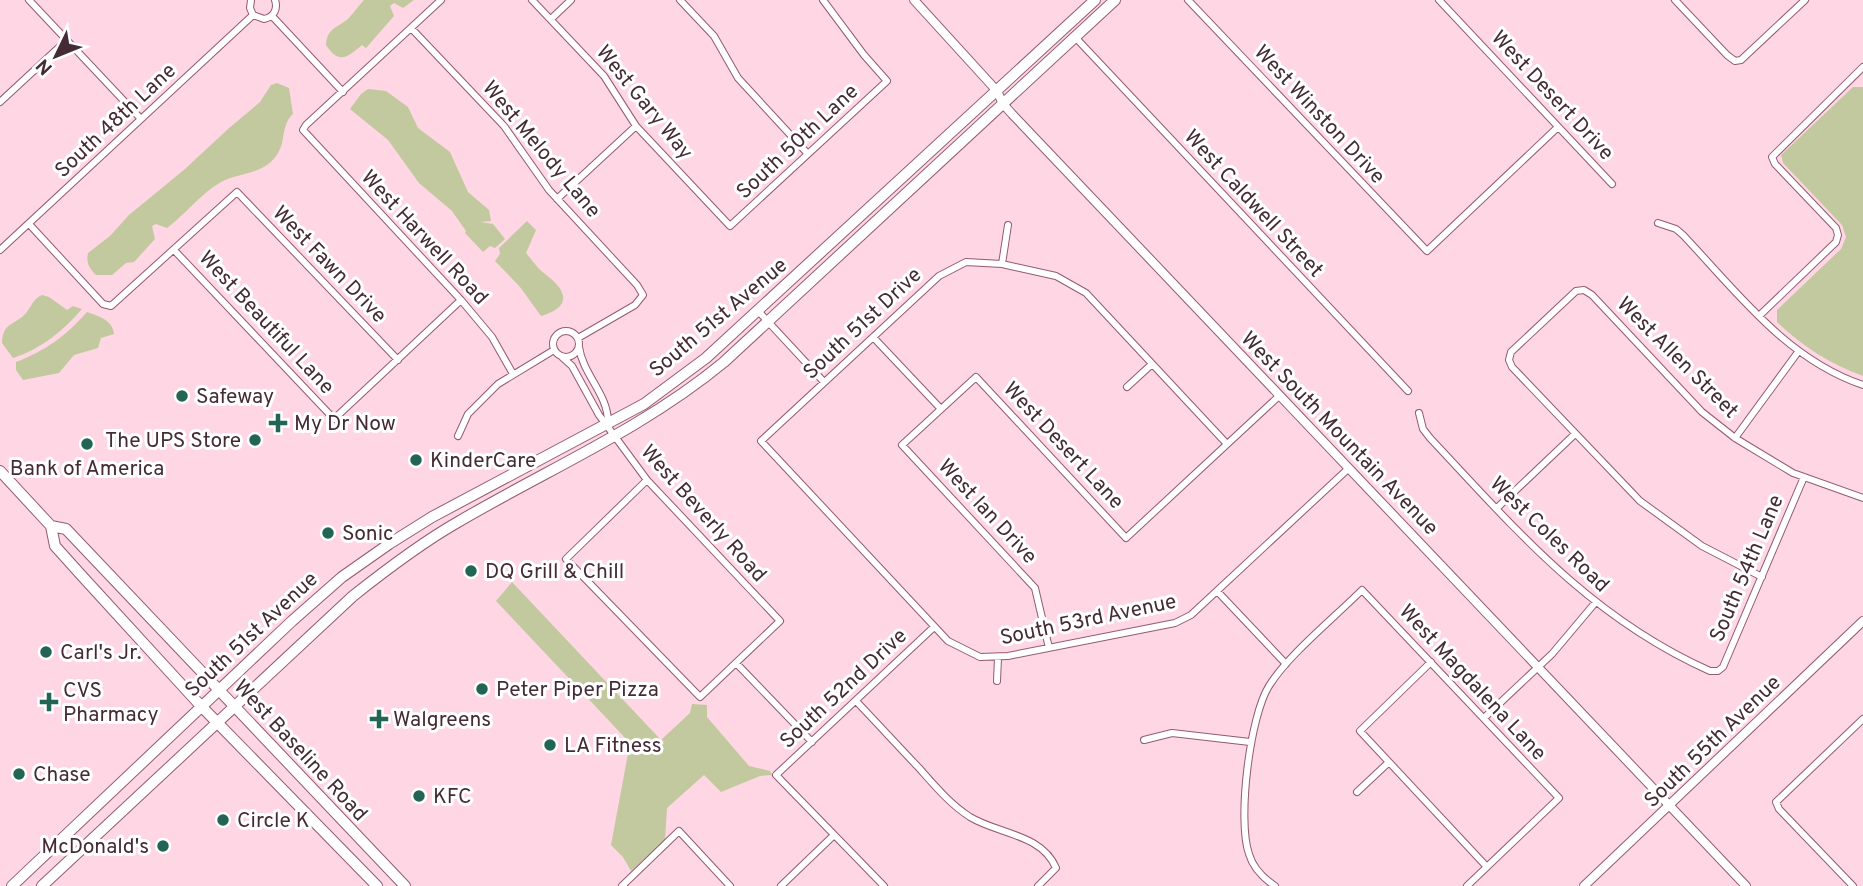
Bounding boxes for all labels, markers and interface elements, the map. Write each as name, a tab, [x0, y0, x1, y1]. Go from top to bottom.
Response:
north arrow	[21, 21, 91, 91]
street label: West Desert Drive	[1485, 25, 1619, 167]
street label: West Gary Way	[589, 40, 698, 166]
street label: West Winston Drive	[1247, 40, 1390, 190]
text: N	[32, 53, 58, 79]
street label: South 48th Lane	[50, 58, 182, 184]
street label: West Melody Lane	[476, 76, 606, 224]
street label: South 50th Lane	[731, 79, 865, 206]
street label: West Caldwell Street	[1177, 124, 1328, 284]
street label: West Harwell Road	[354, 165, 493, 311]
street label: West Fawn Drive	[266, 201, 392, 330]
street label: West Beautiful Lane	[192, 245, 340, 401]
street label: South 51st Avenue	[644, 252, 794, 384]
street label: South 51st Drive	[798, 262, 928, 386]
street label: West Allen Street	[1610, 291, 1744, 425]
street label: West South Mountain Avenue	[1234, 326, 1444, 542]
street label: West Desert Lane	[997, 376, 1129, 516]
place label: Safeway	[196, 384, 274, 411]
marker: Safeway	[174, 388, 190, 404]
place label: My Dr Now	[294, 411, 396, 438]
marker: My Dr Now	[268, 413, 288, 433]
place label: The UPS Store	[105, 428, 241, 455]
marker: The UPS Store	[247, 432, 263, 448]
marker: Bank of America	[79, 436, 95, 452]
street label: West Beverly Road	[634, 440, 772, 588]
place label: KinderCare	[430, 448, 536, 475]
marker: KinderCare	[408, 452, 424, 468]
street label: West Ian Drive	[931, 454, 1042, 570]
place label: Bank of America	[10, 456, 164, 483]
street label: West Coles Road	[1483, 471, 1615, 599]
street label: South 54th Lane	[1704, 491, 1791, 646]
place label: Sonic	[342, 521, 393, 548]
marker: Sonic	[320, 525, 336, 541]
place label: DQ Grill & Chill	[485, 559, 624, 586]
marker: DQ Grill & Chill	[463, 563, 479, 579]
street label: South 51st Avenue	[180, 566, 324, 704]
street label: South 53rd Avenue	[998, 589, 1179, 652]
street label: West Magdalena Lane	[1392, 599, 1551, 767]
street label: South 52nd Drive	[775, 623, 913, 755]
place label: Carl's Jr.	[60, 640, 141, 667]
marker: Carl's Jr.	[38, 644, 54, 660]
street label: South 55th Avenue	[1639, 670, 1787, 814]
street label: West Baseline Road	[227, 674, 373, 828]
place label: Peter Piper Pizza	[496, 677, 659, 704]
place label: CVS Pharmacy	[63, 678, 159, 729]
marker: Peter Piper Pizza	[474, 681, 490, 697]
marker: CVS Pharmacy	[41, 694, 57, 710]
place label: Walgreens	[393, 707, 491, 734]
marker: Walgreens	[371, 711, 387, 727]
place label: LA Fitness	[564, 733, 662, 760]
marker: LA Fitness	[542, 737, 558, 753]
place label: Chase	[33, 762, 91, 789]
marker: Chase	[11, 766, 27, 782]
place label: KFC	[433, 784, 472, 811]
marker: KFC	[411, 788, 427, 804]
place label: Circle K	[237, 808, 310, 835]
marker: Circle K	[215, 812, 231, 828]
place label: McDonald's	[41, 834, 149, 861]
marker: McDonald's	[155, 838, 171, 854]

